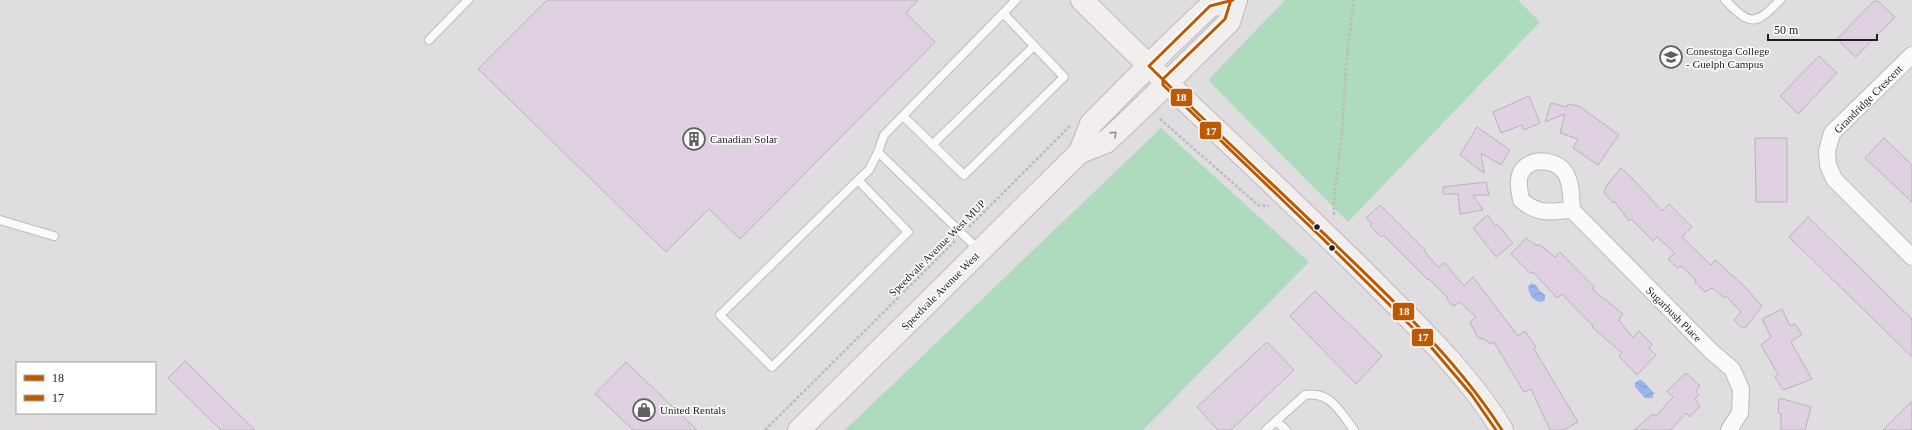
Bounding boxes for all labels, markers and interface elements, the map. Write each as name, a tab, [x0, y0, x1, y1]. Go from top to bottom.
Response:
scale bar	[1768, 16, 1877, 42]
text: 50 m	[1774, 23, 1799, 37]
school or university icon: Conestoga College - Guelph Campus	[1658, 44, 1684, 70]
place label: Conestoga College - Guelph Campus	[1686, 45, 1770, 70]
street label: Grandridge Crescent	[1831, 62, 1905, 136]
line badge: 18	[1170, 88, 1193, 107]
text: 18	[1176, 91, 1187, 103]
line badge: 17	[1199, 121, 1222, 140]
text: 17	[1206, 125, 1217, 137]
building icon: Canadian Solar	[681, 126, 707, 152]
one-way arrow	[1109, 132, 1117, 139]
place label: Canadian Solar	[710, 133, 778, 145]
street label: Speedvale Avenue West MUP	[886, 197, 988, 299]
unlabelled marker	[1312, 222, 1322, 232]
unlabelled marker	[1327, 243, 1337, 253]
street label: Speedvale Avenue West	[898, 249, 982, 333]
street label: Sugarbush Place	[1644, 284, 1704, 344]
line badge: 18	[1392, 302, 1415, 321]
text: 18	[1399, 305, 1410, 317]
line badge: 17	[1411, 328, 1434, 347]
text: 17	[1418, 331, 1429, 343]
legend	[16, 362, 156, 414]
text: 18	[52, 371, 64, 385]
text: 17	[52, 391, 64, 405]
shop icon: United Rentals	[631, 397, 657, 423]
place label: United Rentals	[660, 404, 726, 416]

